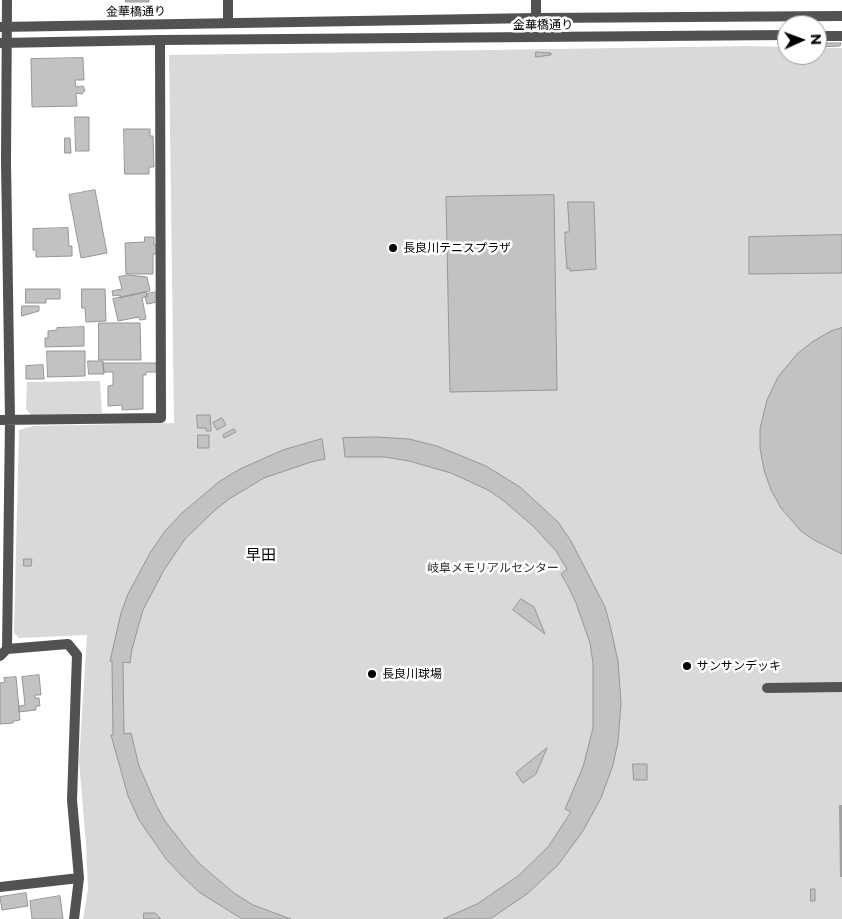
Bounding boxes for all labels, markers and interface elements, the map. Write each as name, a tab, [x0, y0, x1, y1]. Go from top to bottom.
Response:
street label: 金華橋通り	[106, 4, 166, 20]
north arrow	[777, 15, 827, 65]
street label: 金華橋通り	[513, 18, 573, 32]
text: N	[807, 34, 825, 45]
place label: 長良川テニスプラザ	[403, 241, 511, 255]
marker: 長良川テニスプラザ	[387, 242, 399, 254]
district label: 早田	[246, 547, 276, 565]
park label: 岐阜メモリアルセンター	[427, 561, 559, 575]
place label: サンサンデッキ	[697, 659, 781, 673]
marker: サンサンデッキ	[681, 660, 693, 672]
place label: 長良川球場	[382, 667, 442, 681]
marker: 長良川球場	[366, 668, 378, 680]

